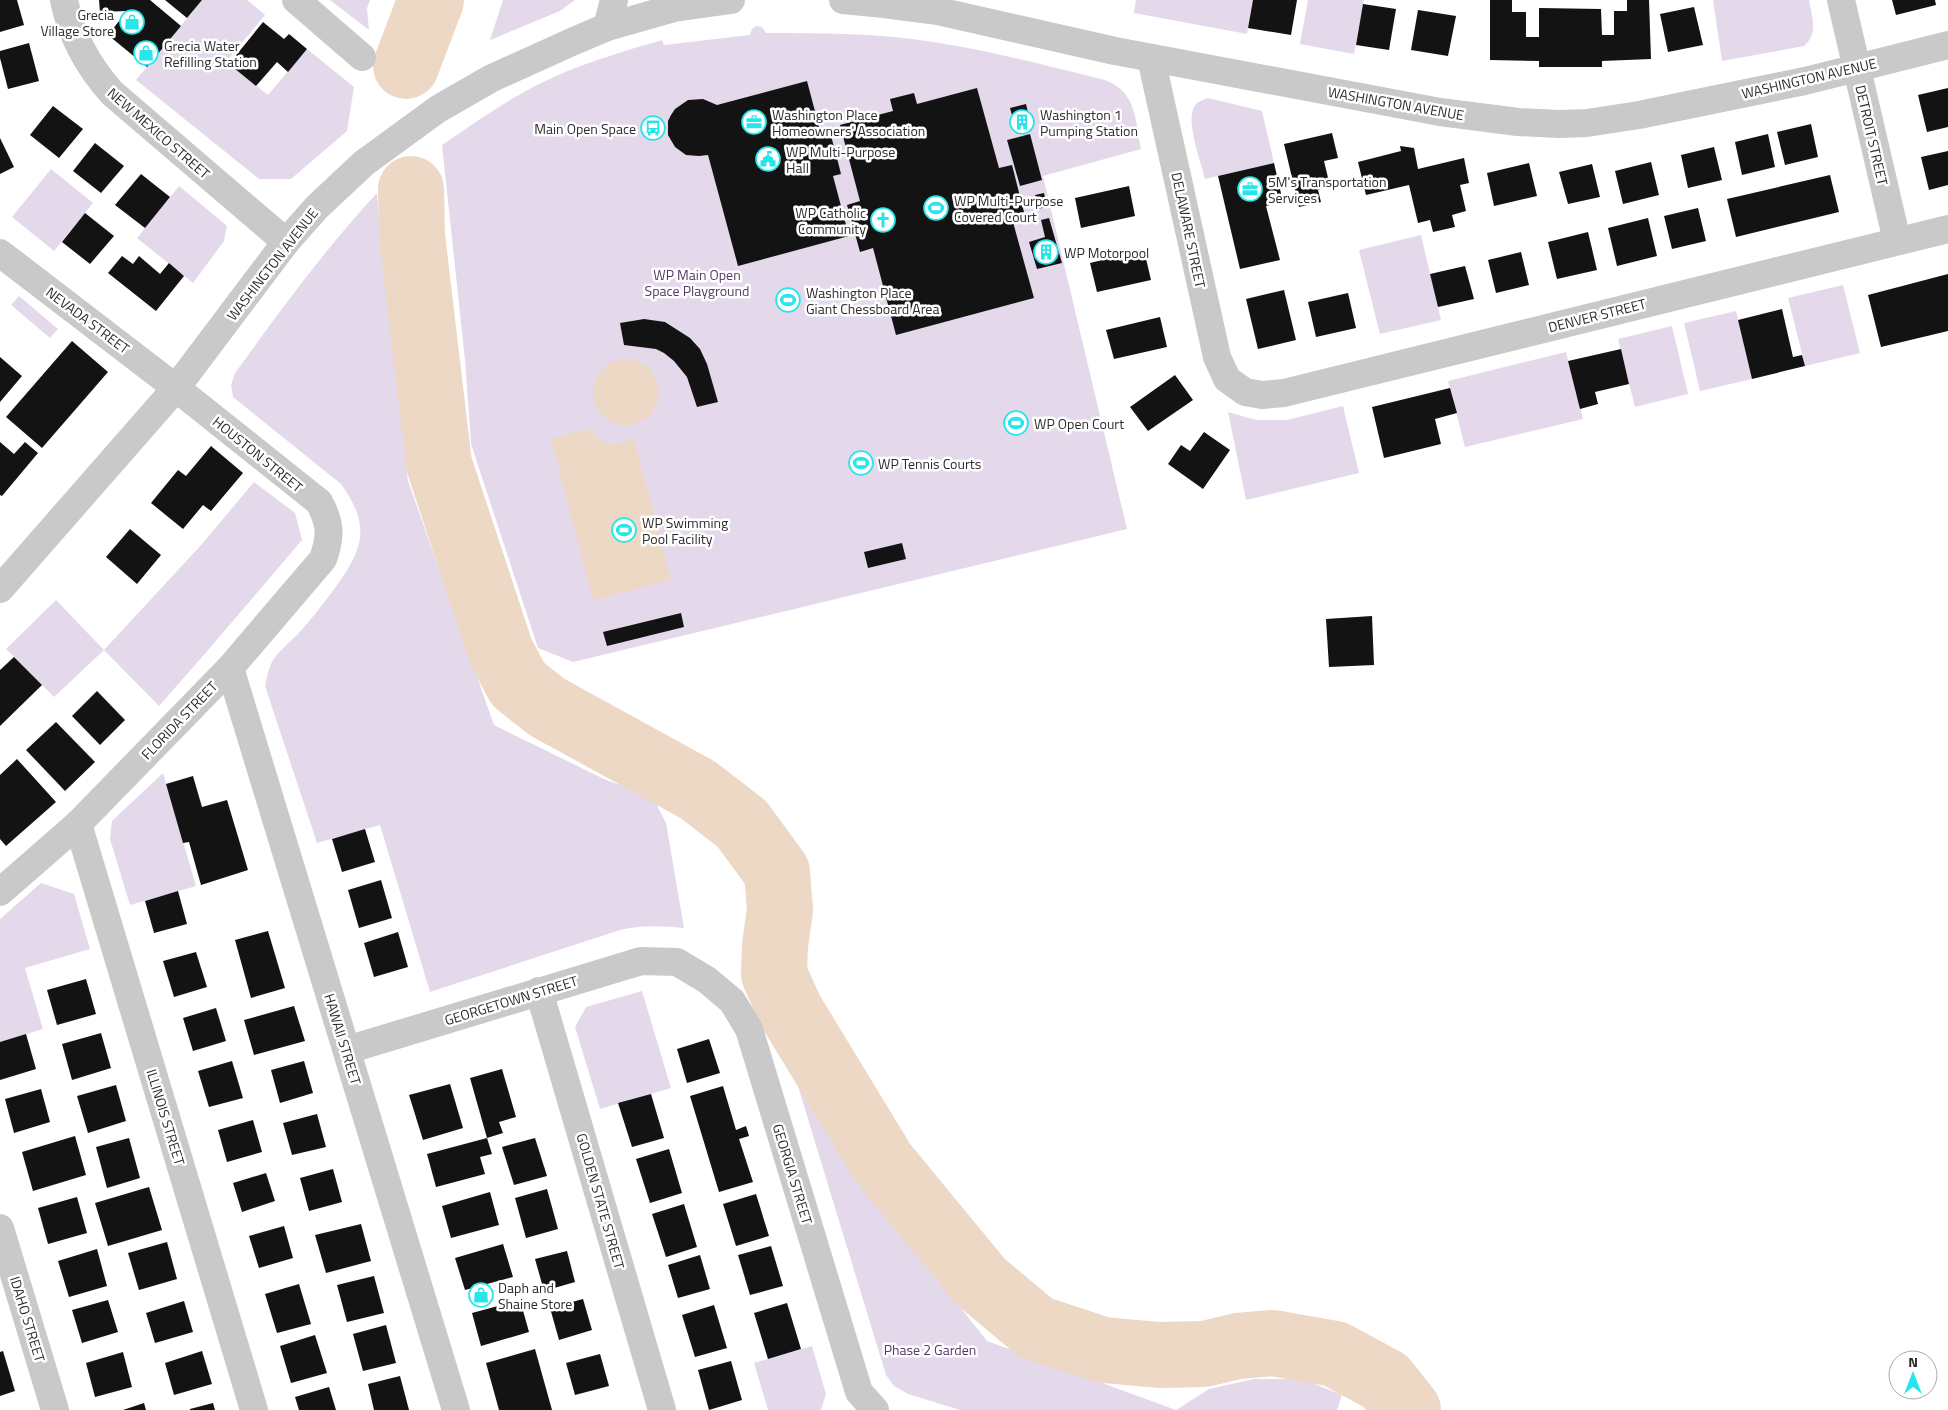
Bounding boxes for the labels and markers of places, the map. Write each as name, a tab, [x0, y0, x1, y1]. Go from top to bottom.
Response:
place label: Grecia Village Store	[40, 4, 114, 41]
shop icon: Grecia Village Store	[119, 9, 145, 35]
place label: Grecia Water Refilling Station	[164, 35, 257, 72]
shop icon: Grecia Water Refilling Station	[133, 40, 159, 66]
place label: Washington Place Homeowners' Association	[772, 104, 925, 141]
place label: Washington 1 Pumping Station	[1040, 104, 1138, 141]
office icon: Washington Place Homeowners' Association	[741, 109, 767, 135]
building icon: Washington 1 Pumping Station	[1009, 109, 1035, 135]
bus stop icon: Main Open Space	[640, 115, 666, 141]
place label: Main Open Space	[534, 118, 636, 139]
place label: WP Multi-Purpose Hall	[786, 141, 895, 178]
public building icon: WP Multi-Purpose Hall	[755, 146, 781, 172]
place label: 5M's Transportation Services	[1268, 171, 1387, 208]
office icon: 5M's Transportation Services	[1237, 176, 1263, 202]
place label: WP Multi-Purpose Covered Court	[954, 190, 1063, 227]
sports icon: WP Multi-Purpose Covered Court	[923, 195, 949, 221]
place label: WP Catholic Community	[795, 202, 866, 239]
church icon: WP Catholic Community	[870, 207, 896, 233]
building icon: WP Motorpool	[1033, 239, 1059, 265]
place label: WP Motorpool	[1064, 242, 1149, 263]
place label: Washington Place Giant Chessboard Area	[806, 282, 939, 319]
sports icon: Washington Place Giant Chessboard Area	[775, 287, 801, 313]
sports icon: WP Open Court	[1003, 410, 1029, 436]
place label: WP Open Court	[1034, 413, 1124, 434]
sports icon: WP Tennis Courts	[848, 450, 874, 476]
place label: WP Tennis Courts	[878, 453, 981, 474]
place label: WP Swimming Pool Facility	[642, 512, 728, 549]
sports icon: WP Swimming Pool Facility	[611, 517, 637, 543]
place label: Daph and Shaine Store	[498, 1277, 572, 1314]
shop icon: Daph and Shaine Store	[468, 1282, 494, 1308]

